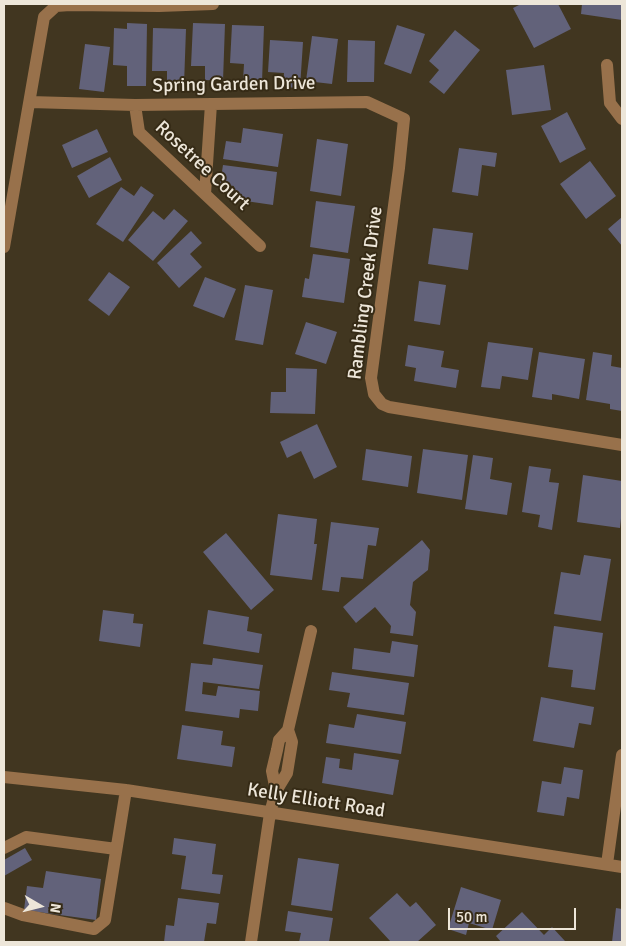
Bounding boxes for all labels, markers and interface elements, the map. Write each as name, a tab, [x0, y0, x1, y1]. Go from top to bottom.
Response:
street label: Spring Garden Drive	[152, 72, 316, 98]
street label: Rosetree Court	[150, 116, 254, 216]
street label: Rambling Creek Drive	[344, 205, 388, 381]
street label: Kelly Elliott Road	[246, 779, 386, 823]
north arrow	[15, 881, 65, 931]
scale bar	[451, 898, 578, 930]
text: N	[46, 902, 64, 914]
text: 50 m	[456, 908, 487, 926]

